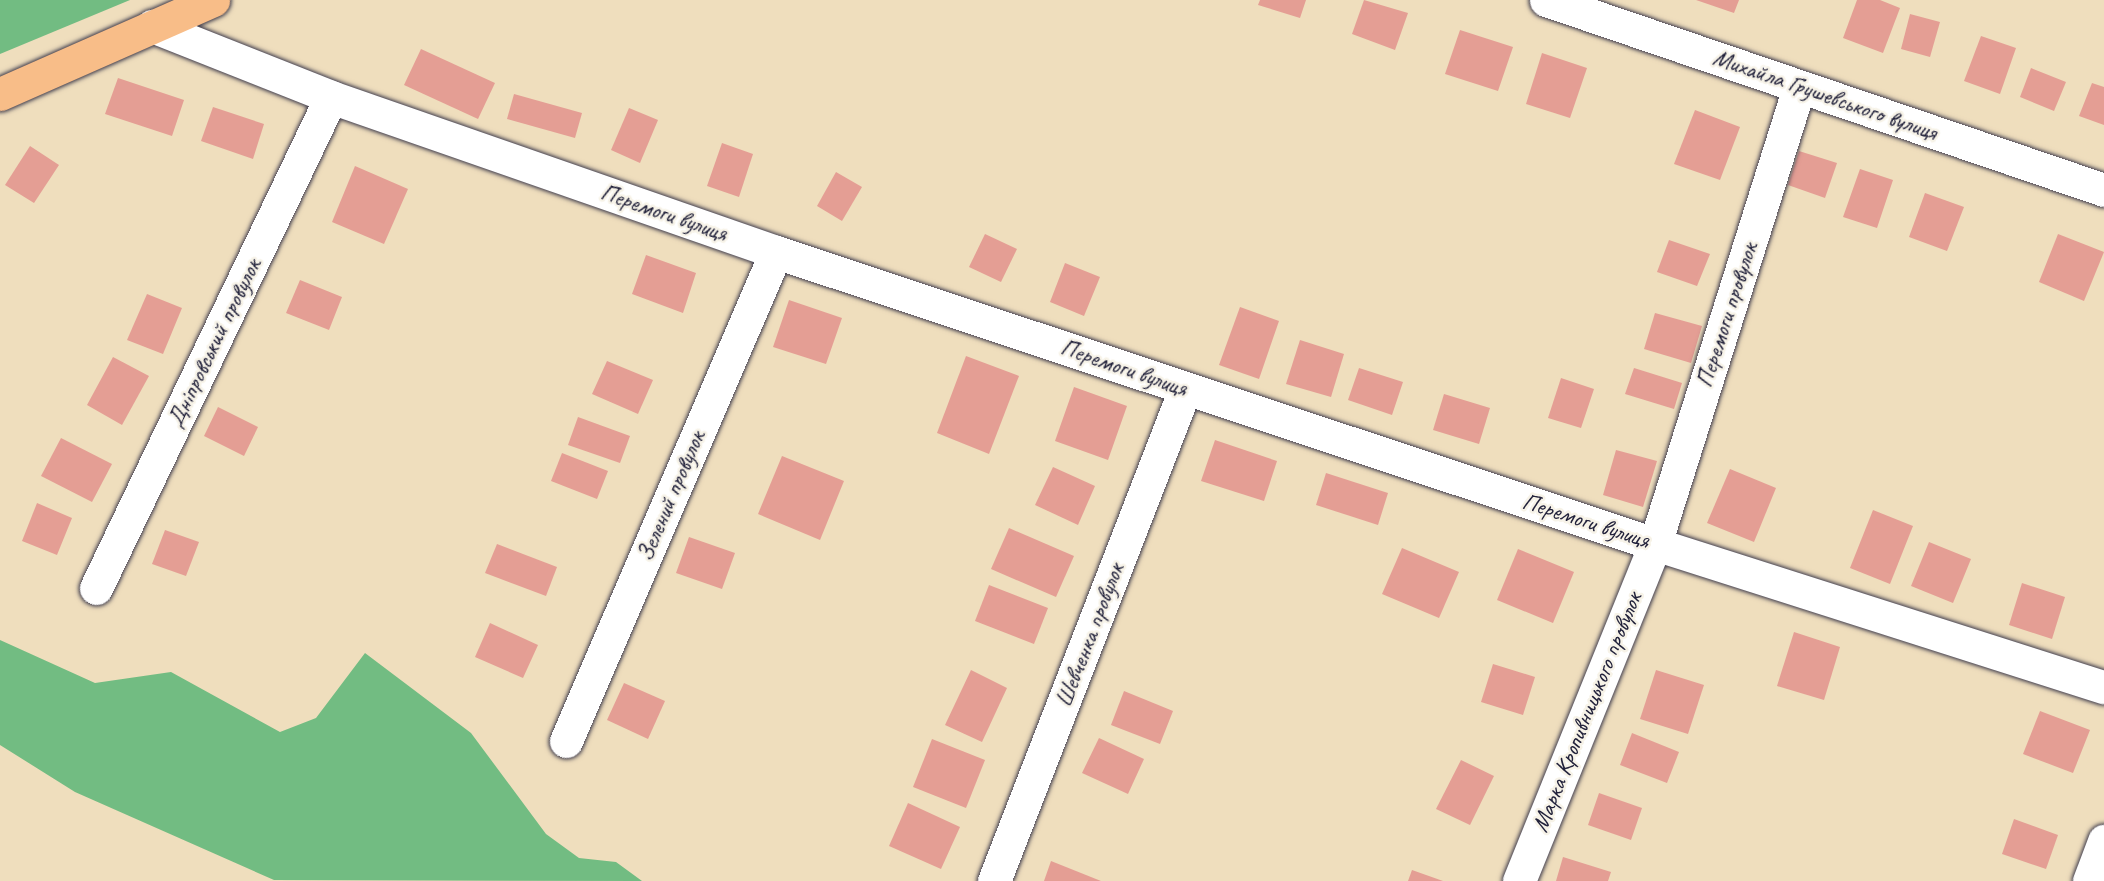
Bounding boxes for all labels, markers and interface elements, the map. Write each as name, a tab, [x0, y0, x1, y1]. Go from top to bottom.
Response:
street label: Михайла Грушевського вулиця	[1710, 43, 1940, 147]
street label: Перемоги вулиця	[596, 178, 732, 248]
street label: Перемоги провулок	[1690, 239, 1764, 391]
street label: Дніпровський провулок	[161, 254, 267, 432]
street label: Перемоги вулиця	[1056, 333, 1192, 403]
street label: Зелений провулок	[631, 426, 711, 566]
street label: Перемоги вулиця	[1518, 487, 1654, 555]
street label: Шевченка провулок	[1049, 559, 1131, 711]
street label: Марка Кропивницького провулок	[1525, 586, 1649, 838]

